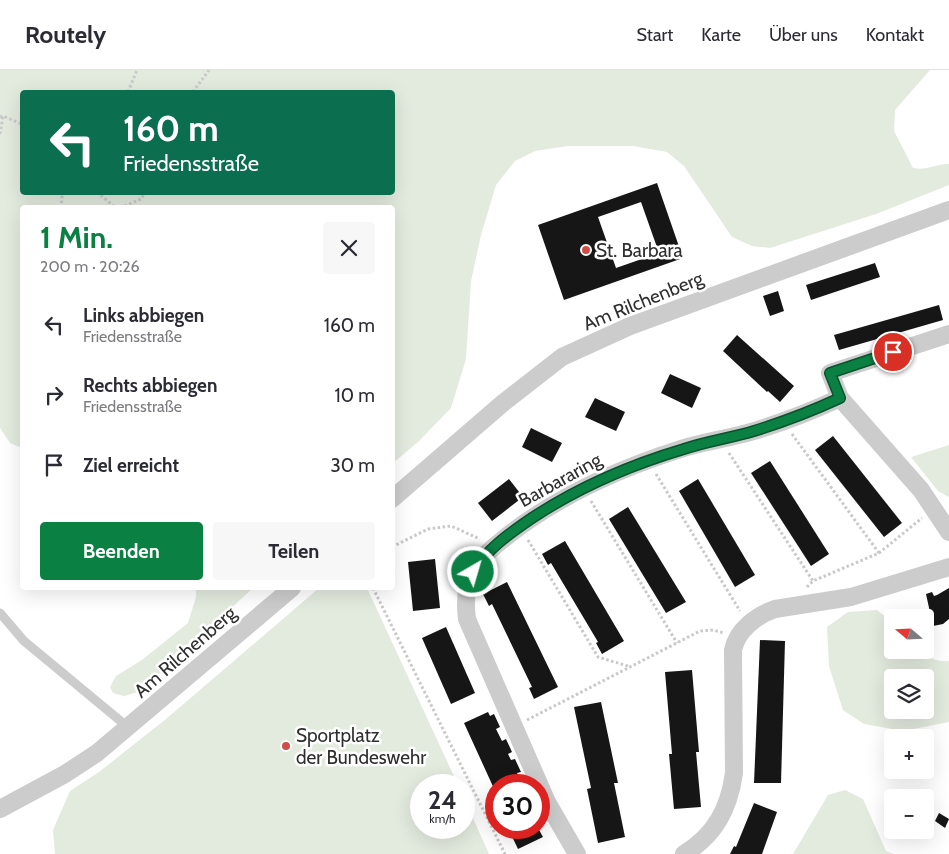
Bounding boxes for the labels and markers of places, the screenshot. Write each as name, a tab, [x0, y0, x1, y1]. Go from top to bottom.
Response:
place label: St. Barbara	[596, 239, 683, 262]
marker: St. Barbara	[580, 244, 592, 256]
pin	[872, 331, 914, 373]
place label: Sportplatz der Bundeswehr	[296, 724, 426, 769]
marker: Sportplatz der Bundeswehr	[280, 740, 292, 752]

